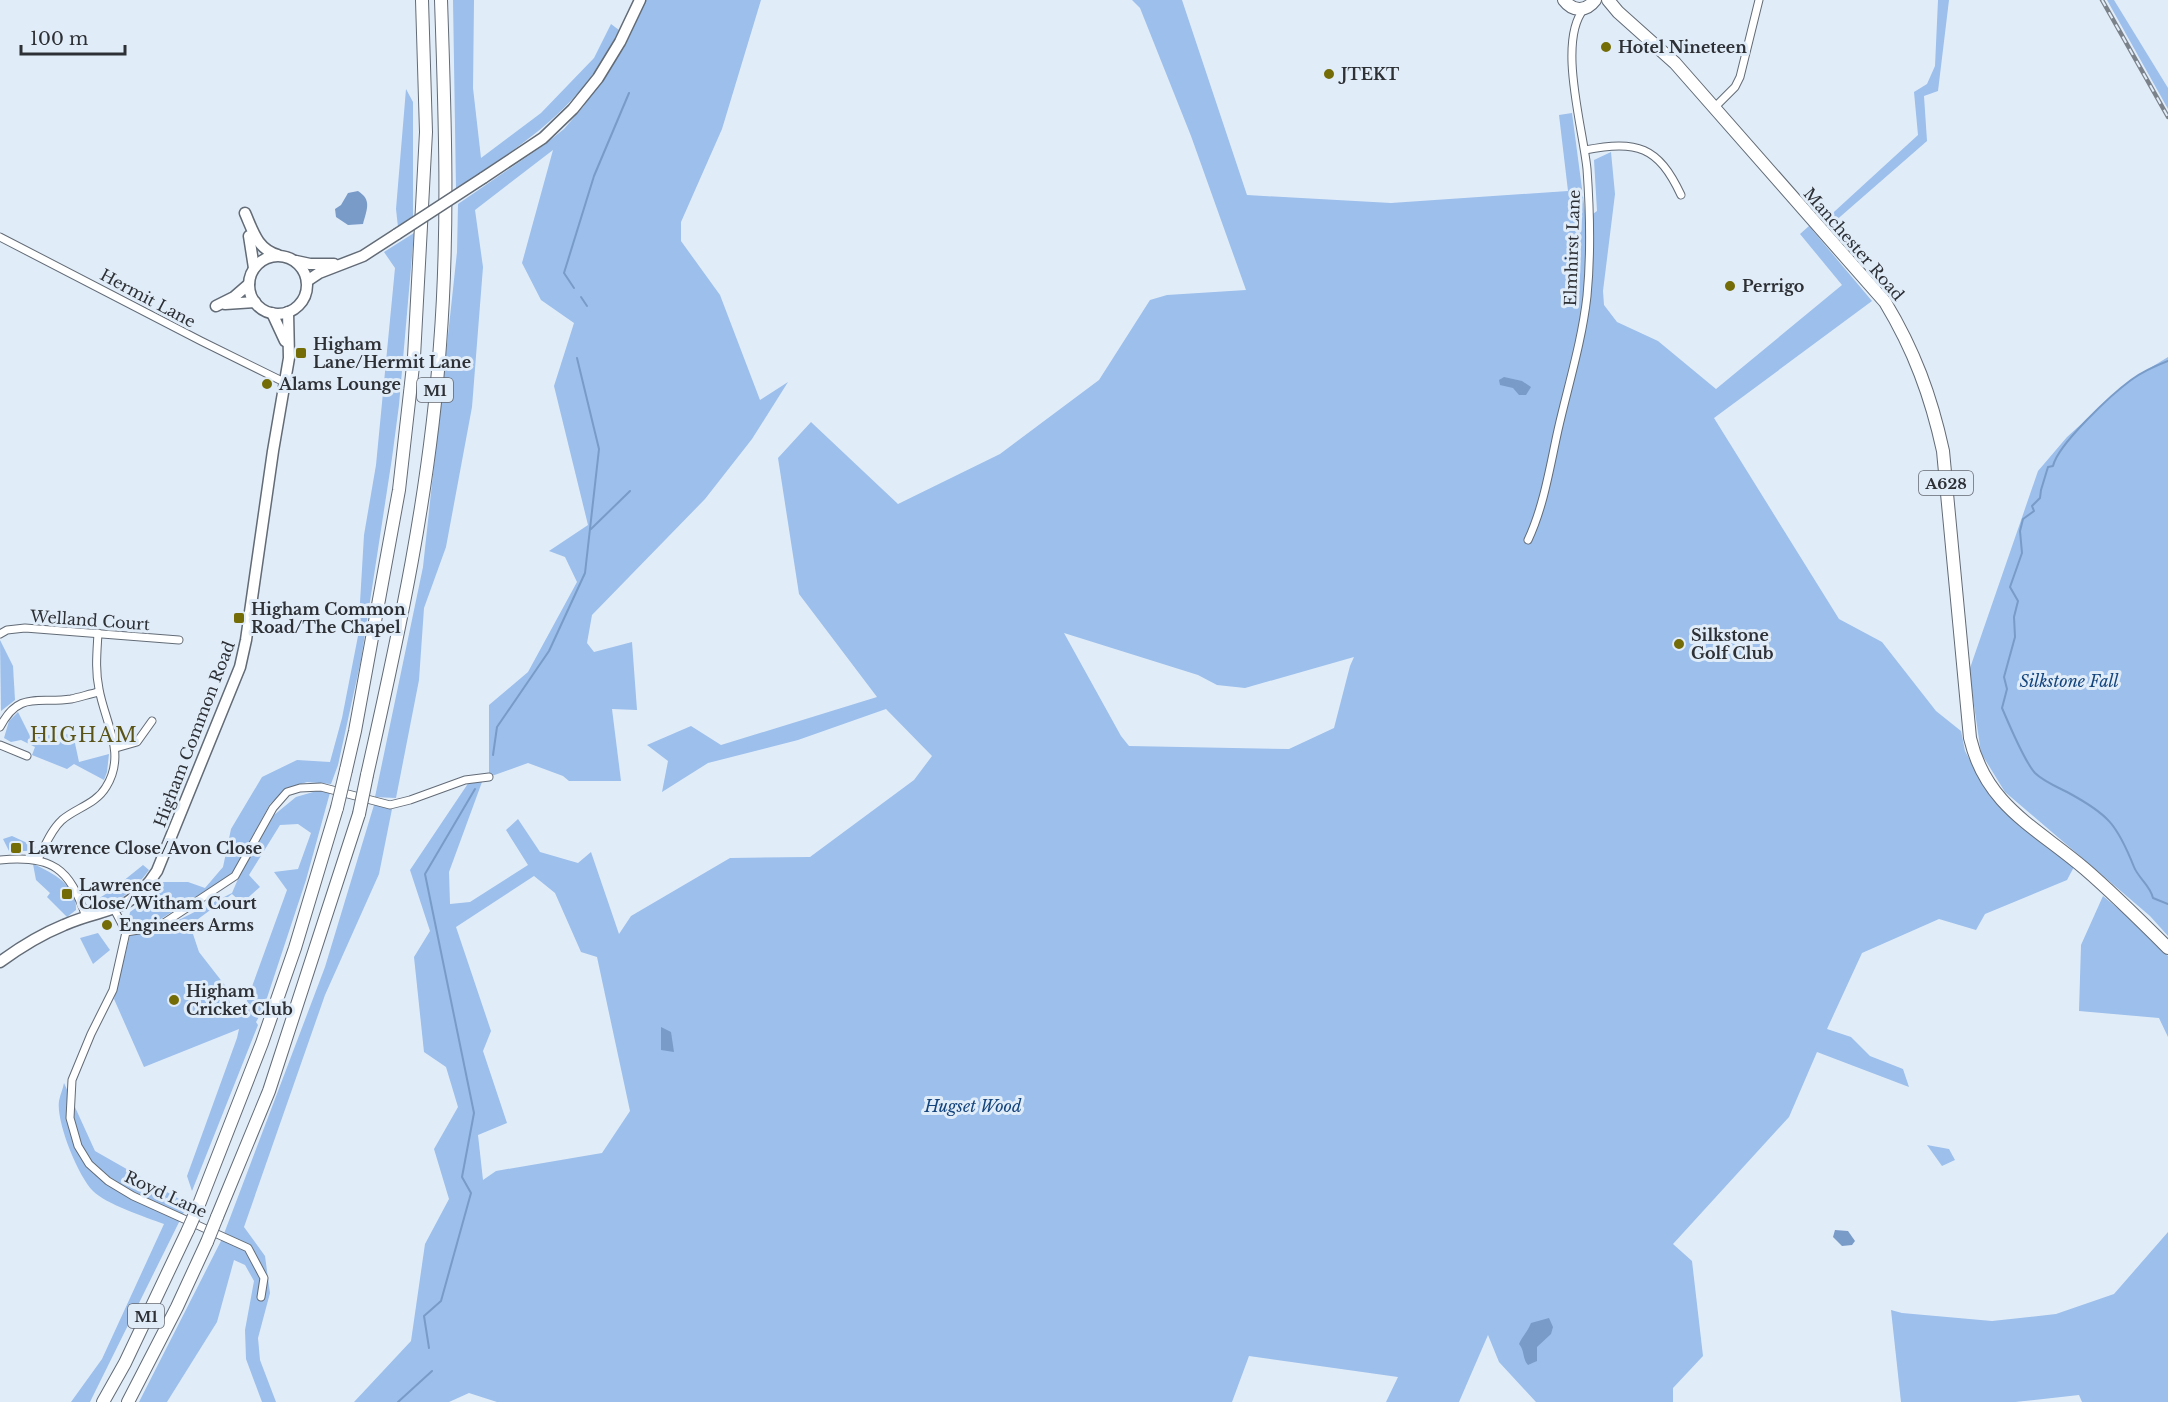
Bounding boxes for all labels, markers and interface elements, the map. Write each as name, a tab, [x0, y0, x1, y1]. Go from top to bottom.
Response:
scale bar	[21, 18, 124, 56]
text: 100 m	[30, 28, 88, 50]
place label: Hotel Nineteen	[1618, 37, 1747, 57]
marker: Hotel Nineteen	[1599, 40, 1613, 54]
place label: JTEKT	[1338, 64, 1400, 84]
marker: JTEKT	[1322, 67, 1336, 81]
street label: Manchester Road	[1800, 183, 1909, 305]
street label: Elmhirst Lane	[1560, 189, 1584, 307]
street label: Hermit Lane	[97, 264, 199, 332]
place label: Perrigo	[1742, 276, 1804, 296]
marker: Perrigo	[1723, 279, 1737, 293]
place label: Higham Lane/Hermit Lane	[313, 334, 471, 372]
marker: Higham Lane/Hermit Lane	[294, 346, 308, 360]
place label: Alams Lounge	[278, 374, 401, 394]
marker: Alams Lounge	[260, 377, 274, 391]
road number: M1	[417, 378, 453, 402]
road number: A628	[1919, 471, 1973, 495]
place label: Higham Common Road/The Chapel	[251, 599, 406, 637]
street label: Welland Court	[28, 606, 151, 634]
marker: Higham Common Road/The Chapel	[232, 611, 246, 625]
place label: Silkstone Golf Club	[1691, 625, 1774, 663]
marker: Silkstone Golf Club	[1672, 637, 1686, 651]
street label: Higham Common Road	[149, 638, 239, 830]
park label: Silkstone Fall	[2019, 671, 2120, 691]
district label: HIGHAM	[30, 723, 138, 747]
place label: Lawrence Close/Avon Close	[28, 838, 262, 858]
marker: Lawrence Close/Avon Close	[9, 841, 23, 855]
place label: Lawrence Close/Witham Court	[79, 875, 257, 913]
marker: Lawrence Close/Witham Court	[60, 887, 74, 901]
place label: Engineers Arms	[119, 915, 254, 935]
marker: Engineers Arms	[100, 918, 114, 932]
place label: Higham Cricket Club	[186, 981, 293, 1019]
marker: Higham Cricket Club	[167, 993, 181, 1007]
park label: Hugset Wood	[923, 1096, 1022, 1116]
street label: Royd Lane	[122, 1166, 210, 1222]
road number: M1	[128, 1304, 164, 1328]

